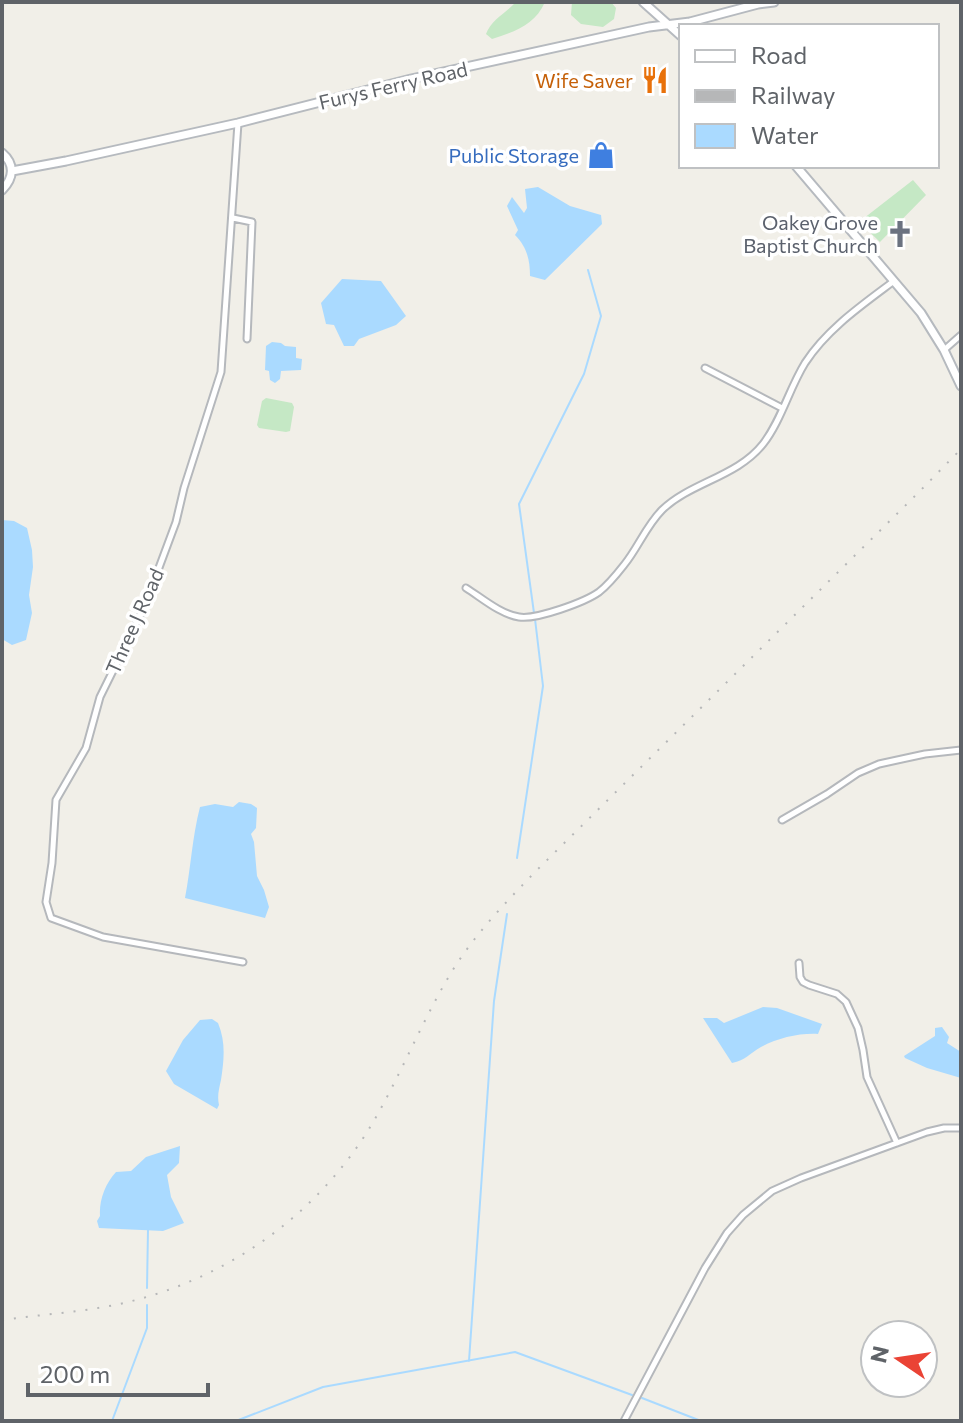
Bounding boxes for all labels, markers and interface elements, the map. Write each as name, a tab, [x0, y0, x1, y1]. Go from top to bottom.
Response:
legend	[679, 24, 939, 168]
text: Road	[751, 40, 807, 69]
street label: Furys Ferry Road	[316, 56, 470, 114]
restaurant icon: Wife Saver	[640, 65, 670, 95]
place label: Wife Saver	[535, 68, 633, 92]
text: Railway	[751, 80, 836, 109]
text: Water	[751, 120, 819, 149]
shop icon: Public Storage	[586, 140, 616, 170]
place label: Public Storage	[449, 143, 579, 167]
place label: Oakey Grove Baptist Church	[743, 210, 878, 257]
church icon: Oakey Grove Baptist Church	[885, 219, 915, 249]
street label: Three J Road	[100, 564, 168, 678]
north arrow	[859, 1319, 939, 1399]
text: N	[864, 1343, 894, 1365]
scale bar	[28, 1347, 208, 1397]
text: 200 m	[40, 1359, 110, 1388]

